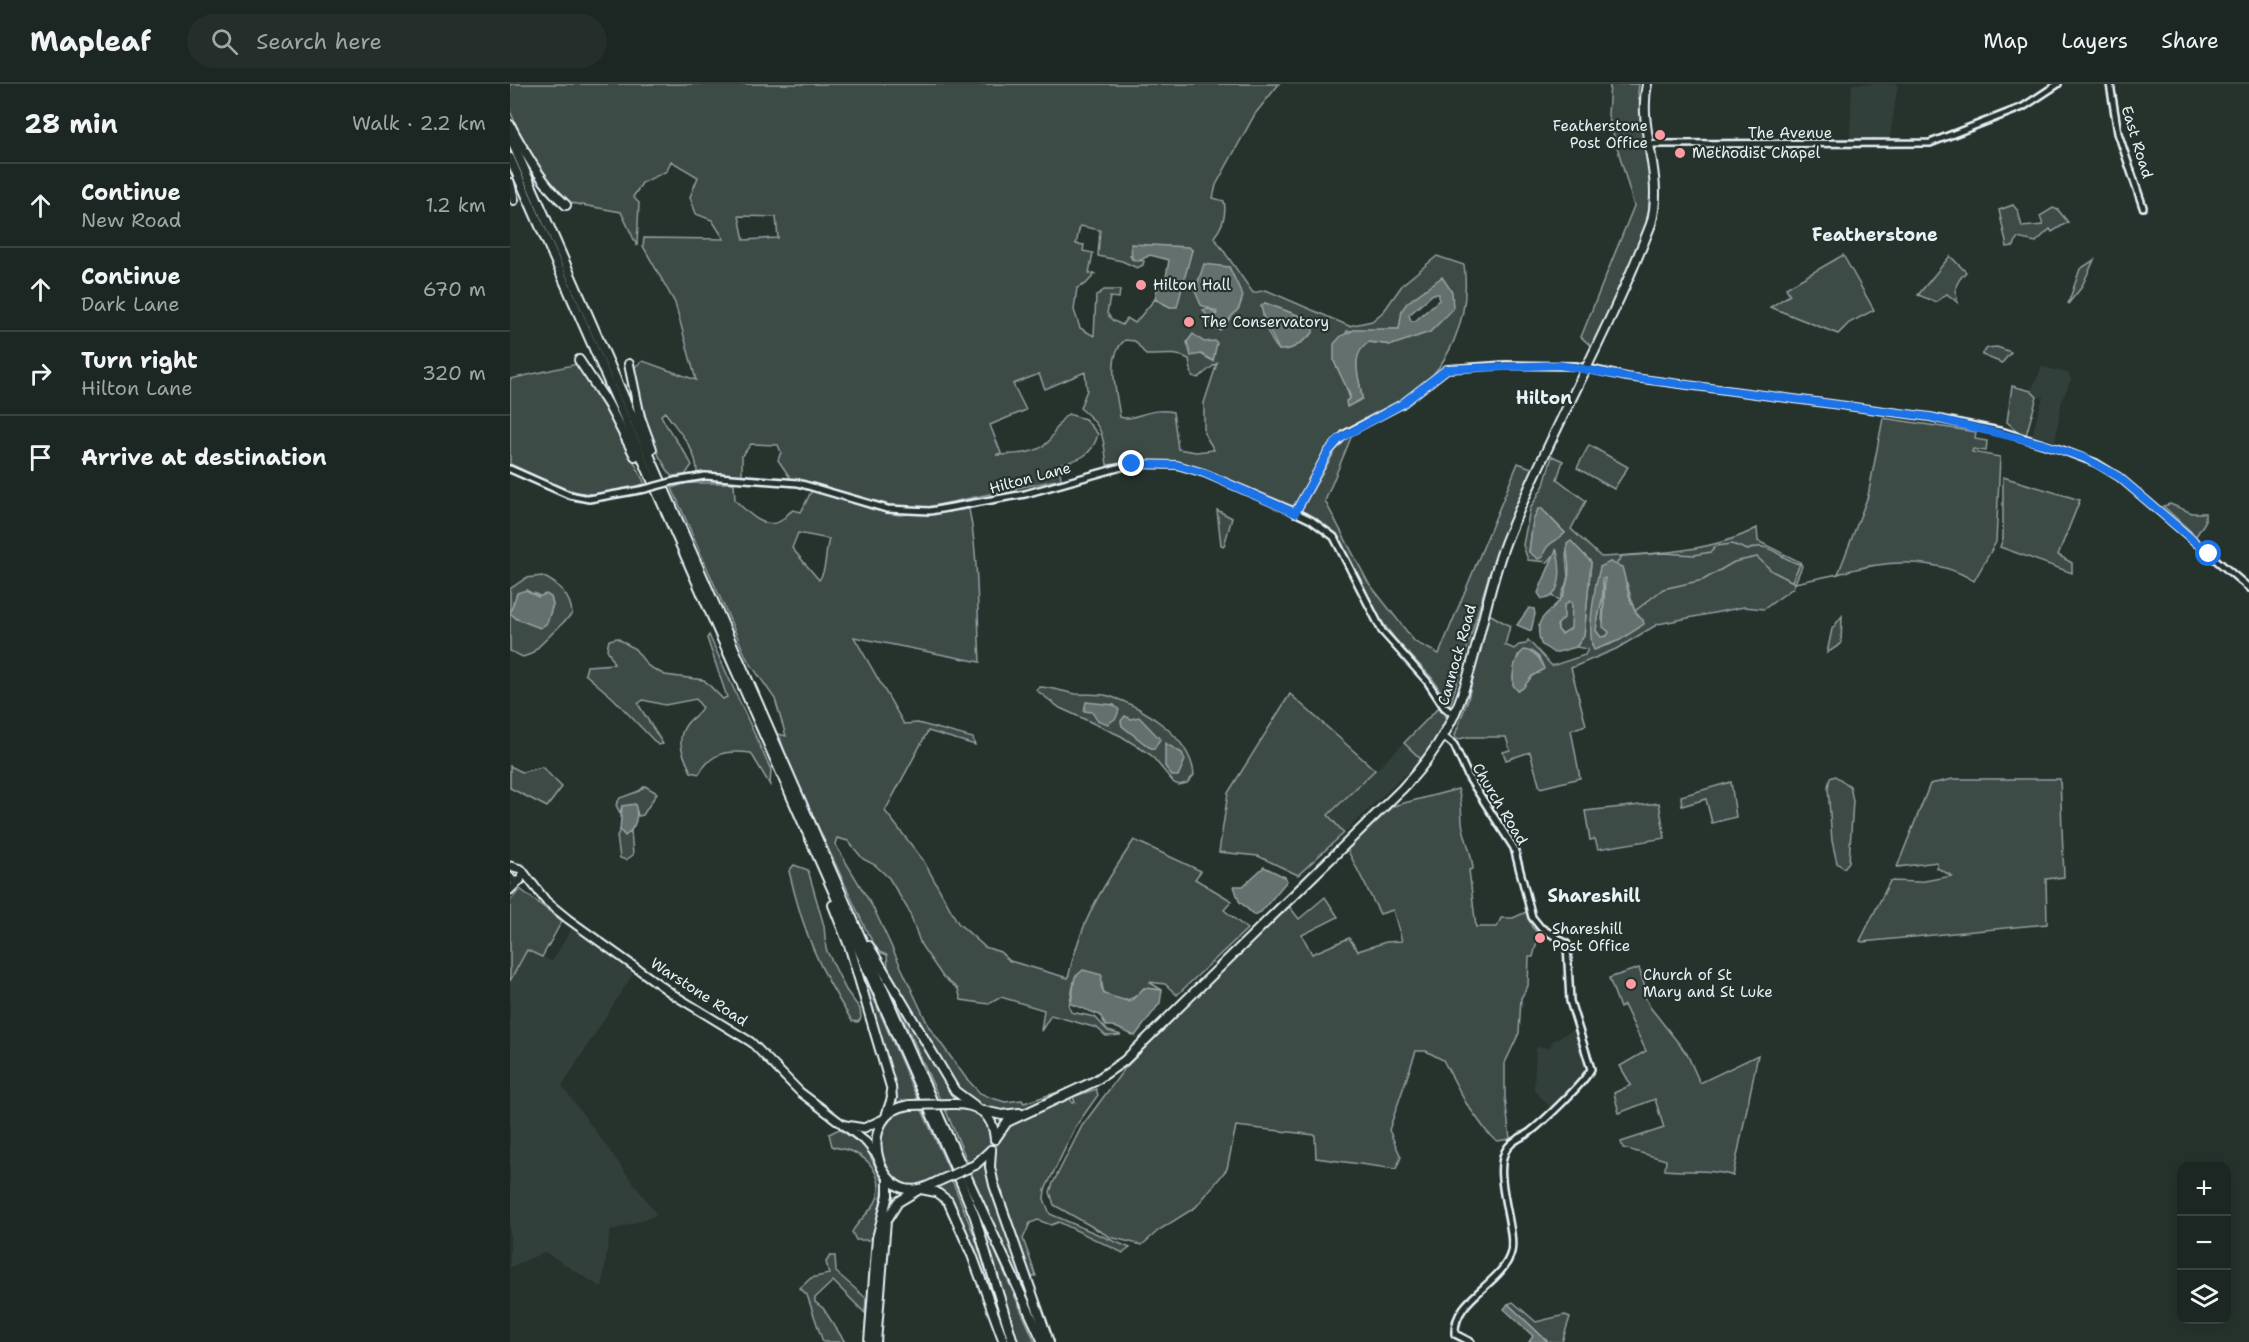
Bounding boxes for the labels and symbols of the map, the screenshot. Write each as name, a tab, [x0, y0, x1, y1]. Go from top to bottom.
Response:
street label: East Road	[2116, 103, 2158, 181]
place label: Featherstone Post Office	[1553, 116, 1648, 153]
street label: The Avenue	[1748, 123, 1832, 143]
marker: Featherstone Post Office	[1653, 128, 1667, 142]
place label: Methodist Chapel	[1692, 143, 1821, 163]
marker: Methodist Chapel	[1673, 146, 1687, 160]
district label: Featherstone	[1812, 223, 1938, 247]
place label: Hilton Hall	[1153, 275, 1231, 295]
marker: Hilton Hall	[1134, 278, 1148, 292]
place label: The Conservatory	[1201, 312, 1329, 332]
marker: The Conservatory	[1182, 315, 1196, 329]
district label: Hilton	[1516, 386, 1572, 410]
route end	[1118, 450, 1144, 476]
street label: Hilton Lane	[987, 458, 1073, 498]
route start	[2195, 540, 2221, 566]
street label: Cannock Road	[1433, 602, 1481, 708]
street label: Church Road	[1468, 759, 1533, 849]
district label: Shareshill	[1547, 884, 1641, 908]
place label: Shareshill Post Office	[1552, 919, 1630, 956]
marker: Shareshill Post Office	[1533, 931, 1547, 945]
street label: Warstone Road	[647, 953, 752, 1031]
place label: Church of St Mary and St Luke	[1643, 965, 1773, 1002]
marker: Church of St Mary and St Luke	[1624, 977, 1638, 991]

